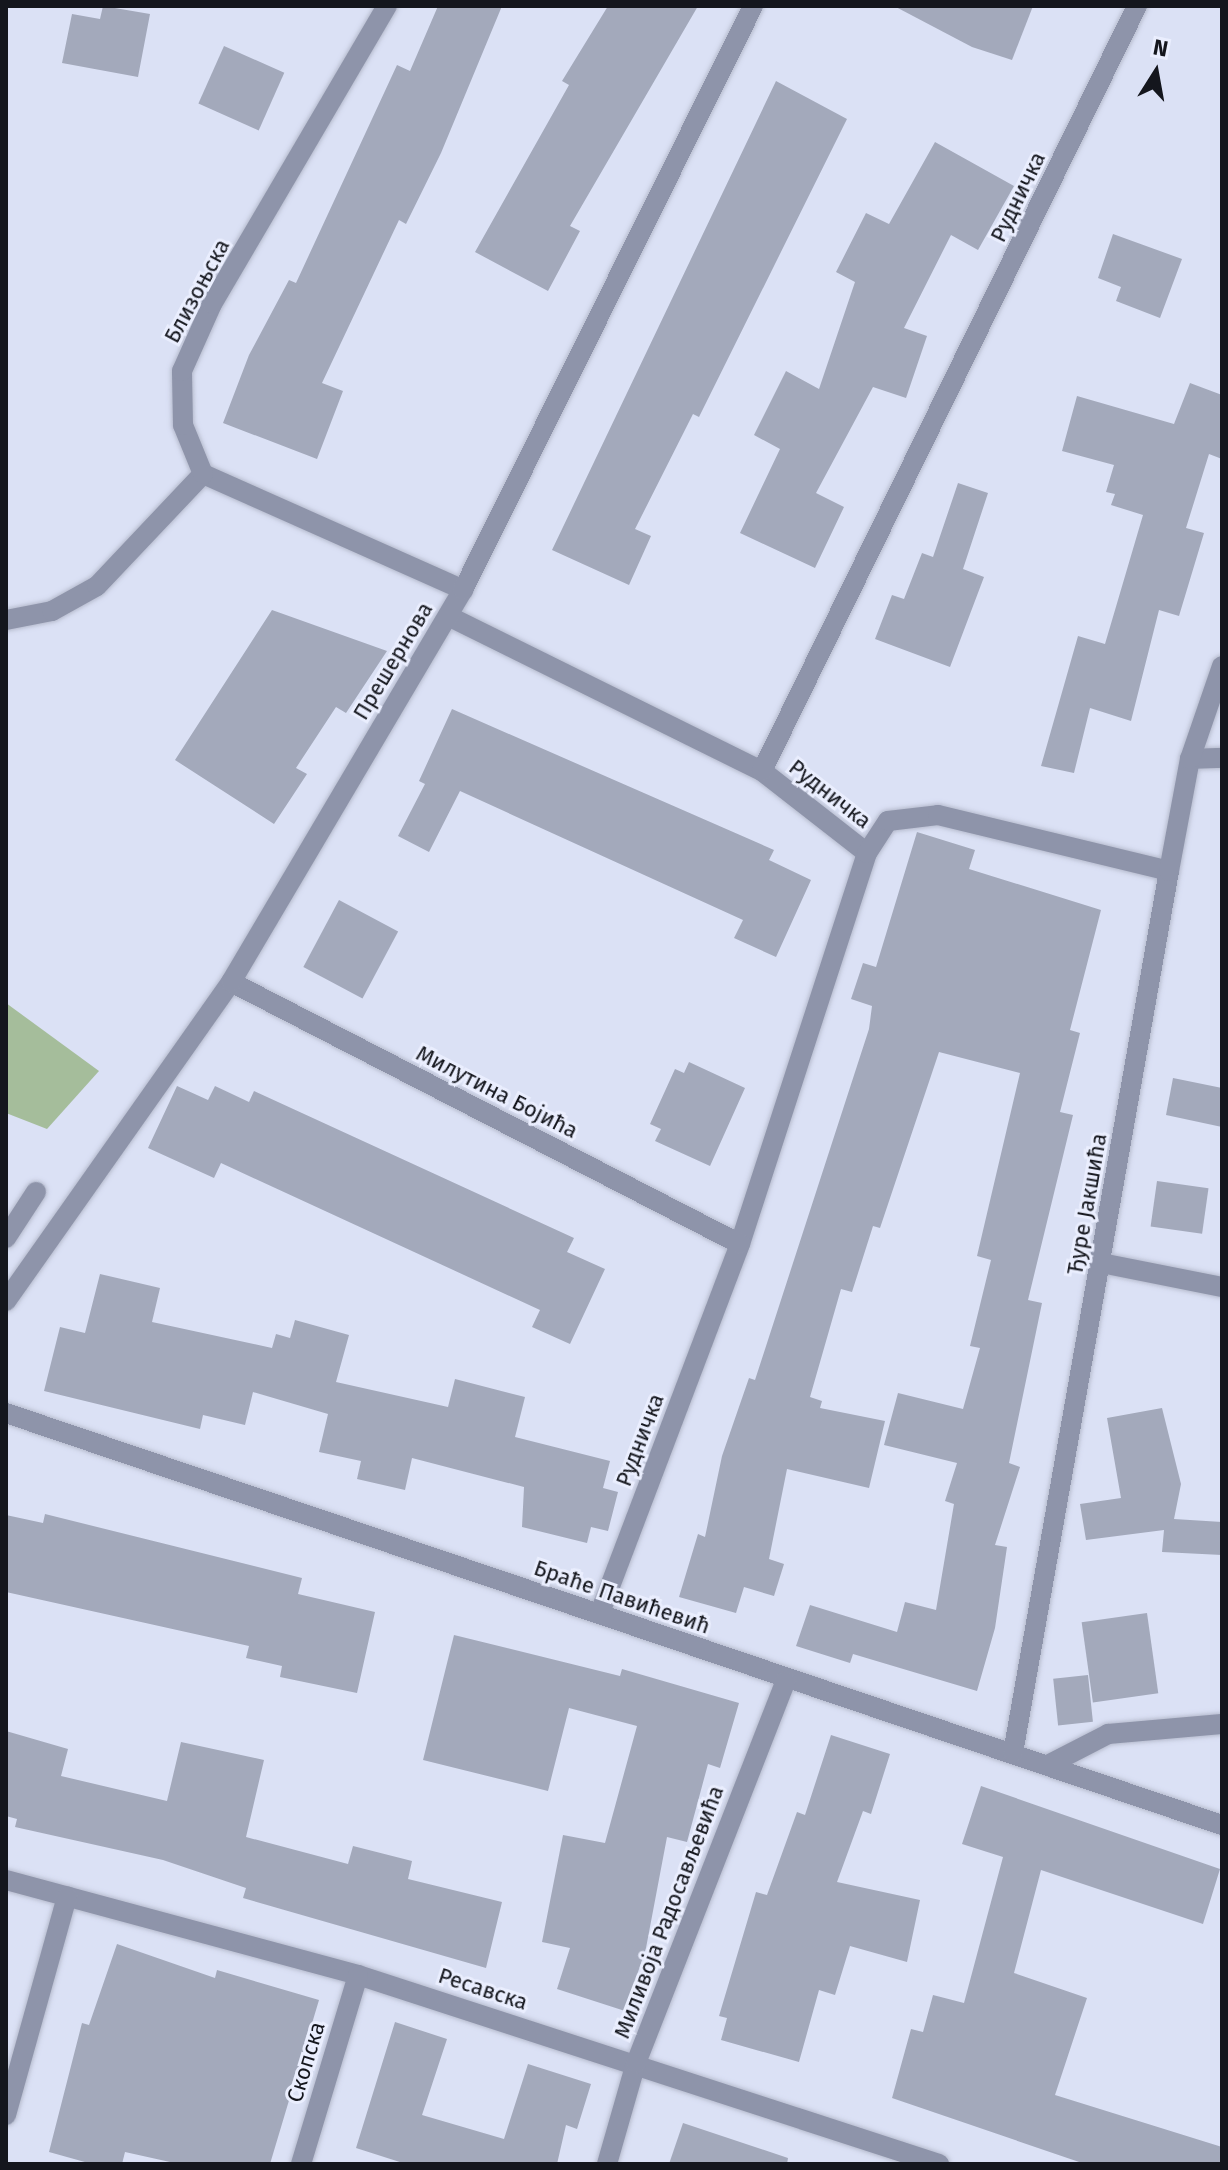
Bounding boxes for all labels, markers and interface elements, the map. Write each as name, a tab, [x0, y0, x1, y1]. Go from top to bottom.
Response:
north arrow	[1116, 32, 1196, 112]
text: N	[1151, 33, 1170, 63]
street label: Рудничка	[985, 148, 1051, 246]
street label: Близоњска	[159, 235, 235, 347]
street label: Прешернова	[348, 597, 438, 725]
street label: Рудничка	[784, 754, 876, 834]
street label: Милутина Бојића	[412, 1040, 582, 1144]
street label: Ђуре Јакшића	[1062, 1131, 1112, 1277]
street label: Рудничка	[610, 1390, 670, 1490]
street label: Браће Павићевић	[530, 1554, 714, 1640]
street label: Миливоја Радосављевића	[609, 1782, 729, 2042]
street label: Ресавска	[435, 1962, 531, 2016]
street label: Скопска	[281, 2019, 331, 2105]

